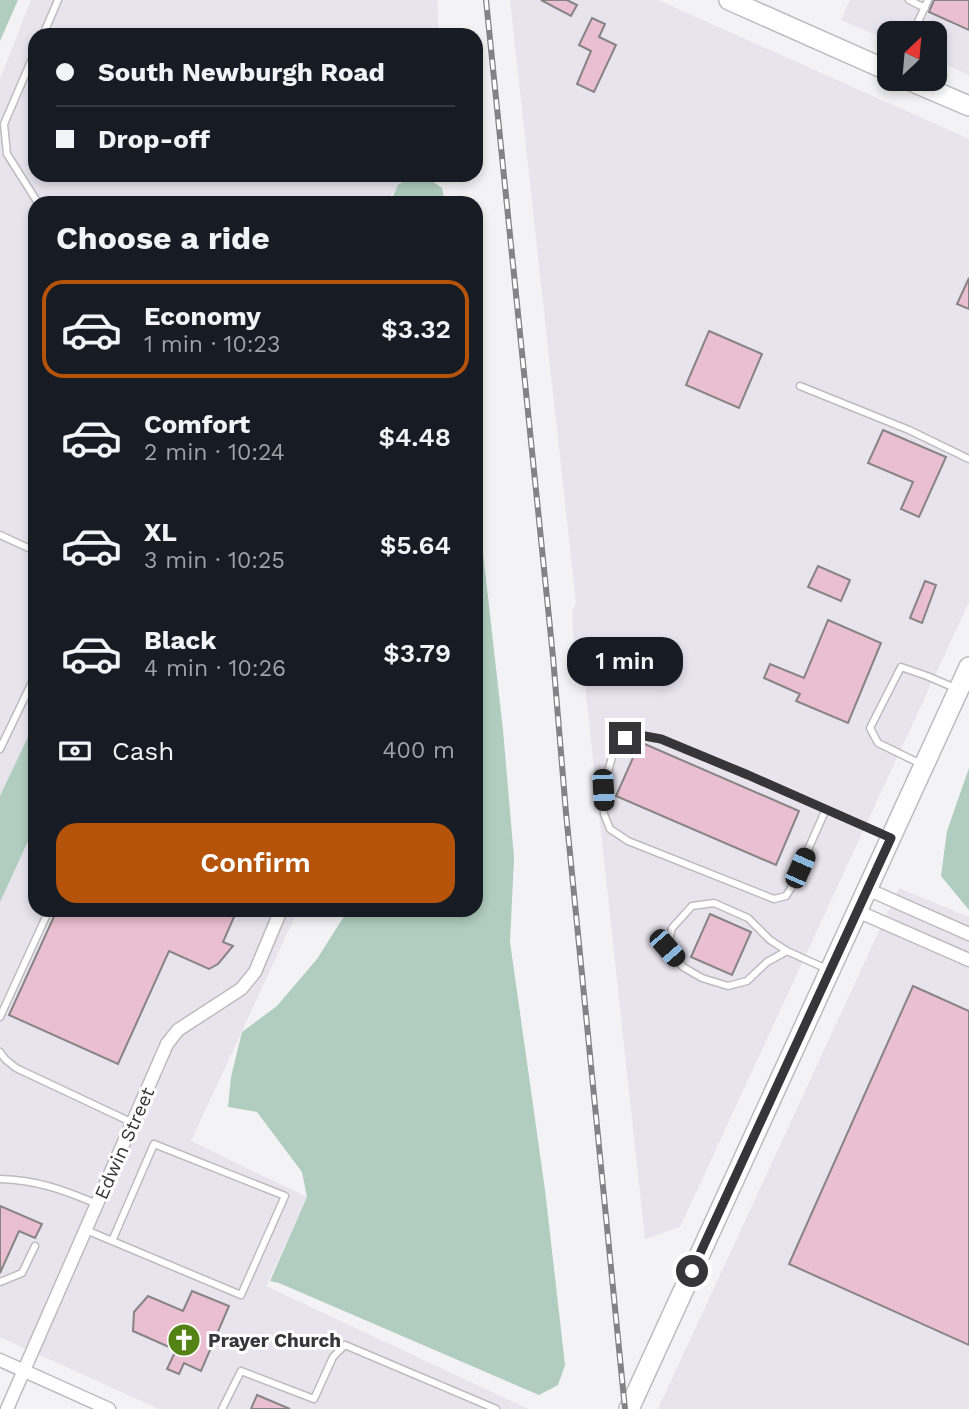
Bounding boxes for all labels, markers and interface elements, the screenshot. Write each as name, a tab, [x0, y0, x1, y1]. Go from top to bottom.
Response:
north arrow	[877, 21, 947, 91]
map controls	[877, 21, 947, 91]
text: South Newburgh Road	[98, 57, 385, 87]
text: Drop-off	[98, 124, 210, 154]
text: Choose a ride	[56, 219, 270, 257]
icon: car	[60, 298, 123, 361]
text: Economy	[144, 301, 261, 331]
text: $3.32	[381, 314, 451, 344]
text: 1 min · 10:23	[144, 331, 280, 358]
icon: car	[60, 406, 123, 469]
text: Comfort	[144, 409, 250, 439]
text: $4.48	[378, 422, 451, 452]
text: 2 min · 10:24	[144, 439, 285, 466]
icon: car	[60, 514, 123, 577]
text: XL	[144, 517, 177, 547]
text: $5.64	[380, 530, 451, 560]
text: 3 min · 10:25	[144, 547, 285, 574]
icon: car	[60, 622, 123, 685]
text: Black	[144, 625, 216, 655]
callout: 1 min	[567, 636, 683, 686]
text: $3.79	[383, 638, 451, 668]
text: 1 min	[595, 648, 655, 675]
text: 4 min · 10:26	[144, 655, 286, 682]
route end	[609, 722, 641, 754]
icon: cash	[56, 732, 94, 770]
text: Cash	[112, 736, 174, 766]
text: 400 m	[383, 737, 455, 764]
car	[592, 768, 615, 812]
button: Confirm	[56, 823, 455, 903]
car	[782, 845, 819, 891]
car	[646, 925, 689, 971]
street label: Edwin Street	[90, 1084, 159, 1203]
route start	[676, 1255, 708, 1287]
church icon: Prayer Church	[165, 1321, 203, 1359]
place label: Prayer Church	[208, 1329, 341, 1352]

